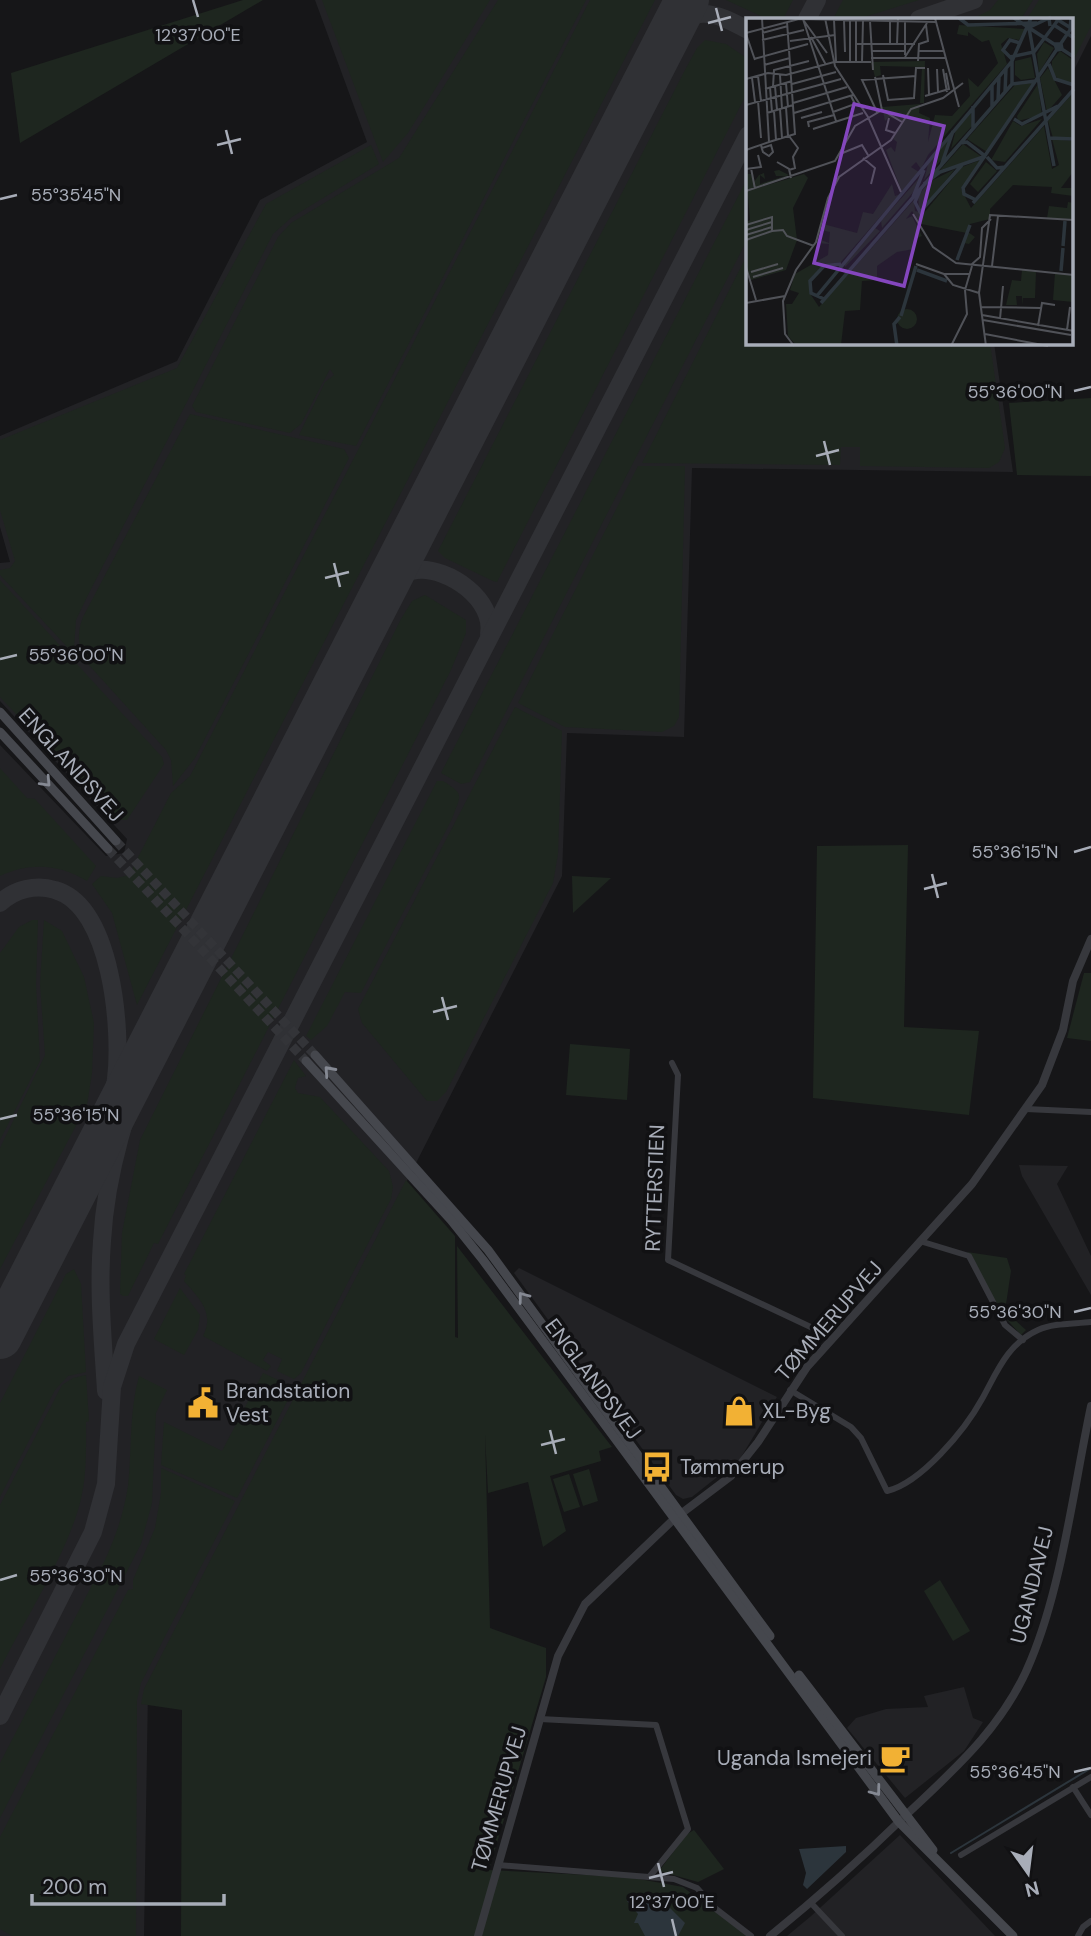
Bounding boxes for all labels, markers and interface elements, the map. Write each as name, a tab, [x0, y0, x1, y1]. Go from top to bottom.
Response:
inset map	[746, 18, 1074, 345]
text: 12°37'00"E	[155, 23, 241, 47]
text: 55°35'45"N	[31, 183, 121, 207]
text: 55°36'00"N	[967, 380, 1063, 404]
text: 55°36'00"N	[28, 643, 124, 667]
street label: ENGLANDSVEJ	[12, 702, 130, 828]
one-way arrow	[38, 774, 51, 787]
text: 55°36'15"N	[972, 840, 1058, 864]
one-way arrow	[325, 1066, 337, 1079]
text: 55°36'15"N	[33, 1103, 119, 1127]
street label: RYTTERSTIEN	[639, 1124, 671, 1252]
street label: TØMMERUPVEJ	[769, 1255, 889, 1387]
one-way arrow	[519, 1292, 531, 1305]
text: 55°36'30"N	[968, 1300, 1062, 1324]
street label: ENGLANDSVEJ	[538, 1313, 648, 1445]
place label: Brandstation Vest	[226, 1377, 350, 1429]
public building icon: Brandstation Vest	[186, 1386, 220, 1420]
shop icon: XL-Byg	[722, 1394, 756, 1428]
place label: XL-Byg	[762, 1397, 831, 1425]
bus stop icon: Tømmerup	[640, 1450, 674, 1484]
place label: Tømmerup	[680, 1453, 785, 1481]
street label: UGANDAVEJ	[1004, 1523, 1060, 1647]
text: 55°36'30"N	[29, 1564, 123, 1588]
street label: TØMMERUPVEJ	[465, 1723, 533, 1875]
cafe icon: Uganda Ismejeri	[878, 1741, 912, 1775]
place label: Uganda Ismejeri	[717, 1744, 872, 1772]
text: 55°36'45"N	[969, 1760, 1061, 1784]
one-way arrow	[868, 1784, 881, 1796]
north arrow	[993, 1838, 1063, 1908]
scale bar	[32, 1862, 224, 1906]
text: 200 m	[42, 1873, 107, 1901]
text: N	[1022, 1875, 1042, 1903]
text: 12°37'00"E	[629, 1890, 715, 1914]

